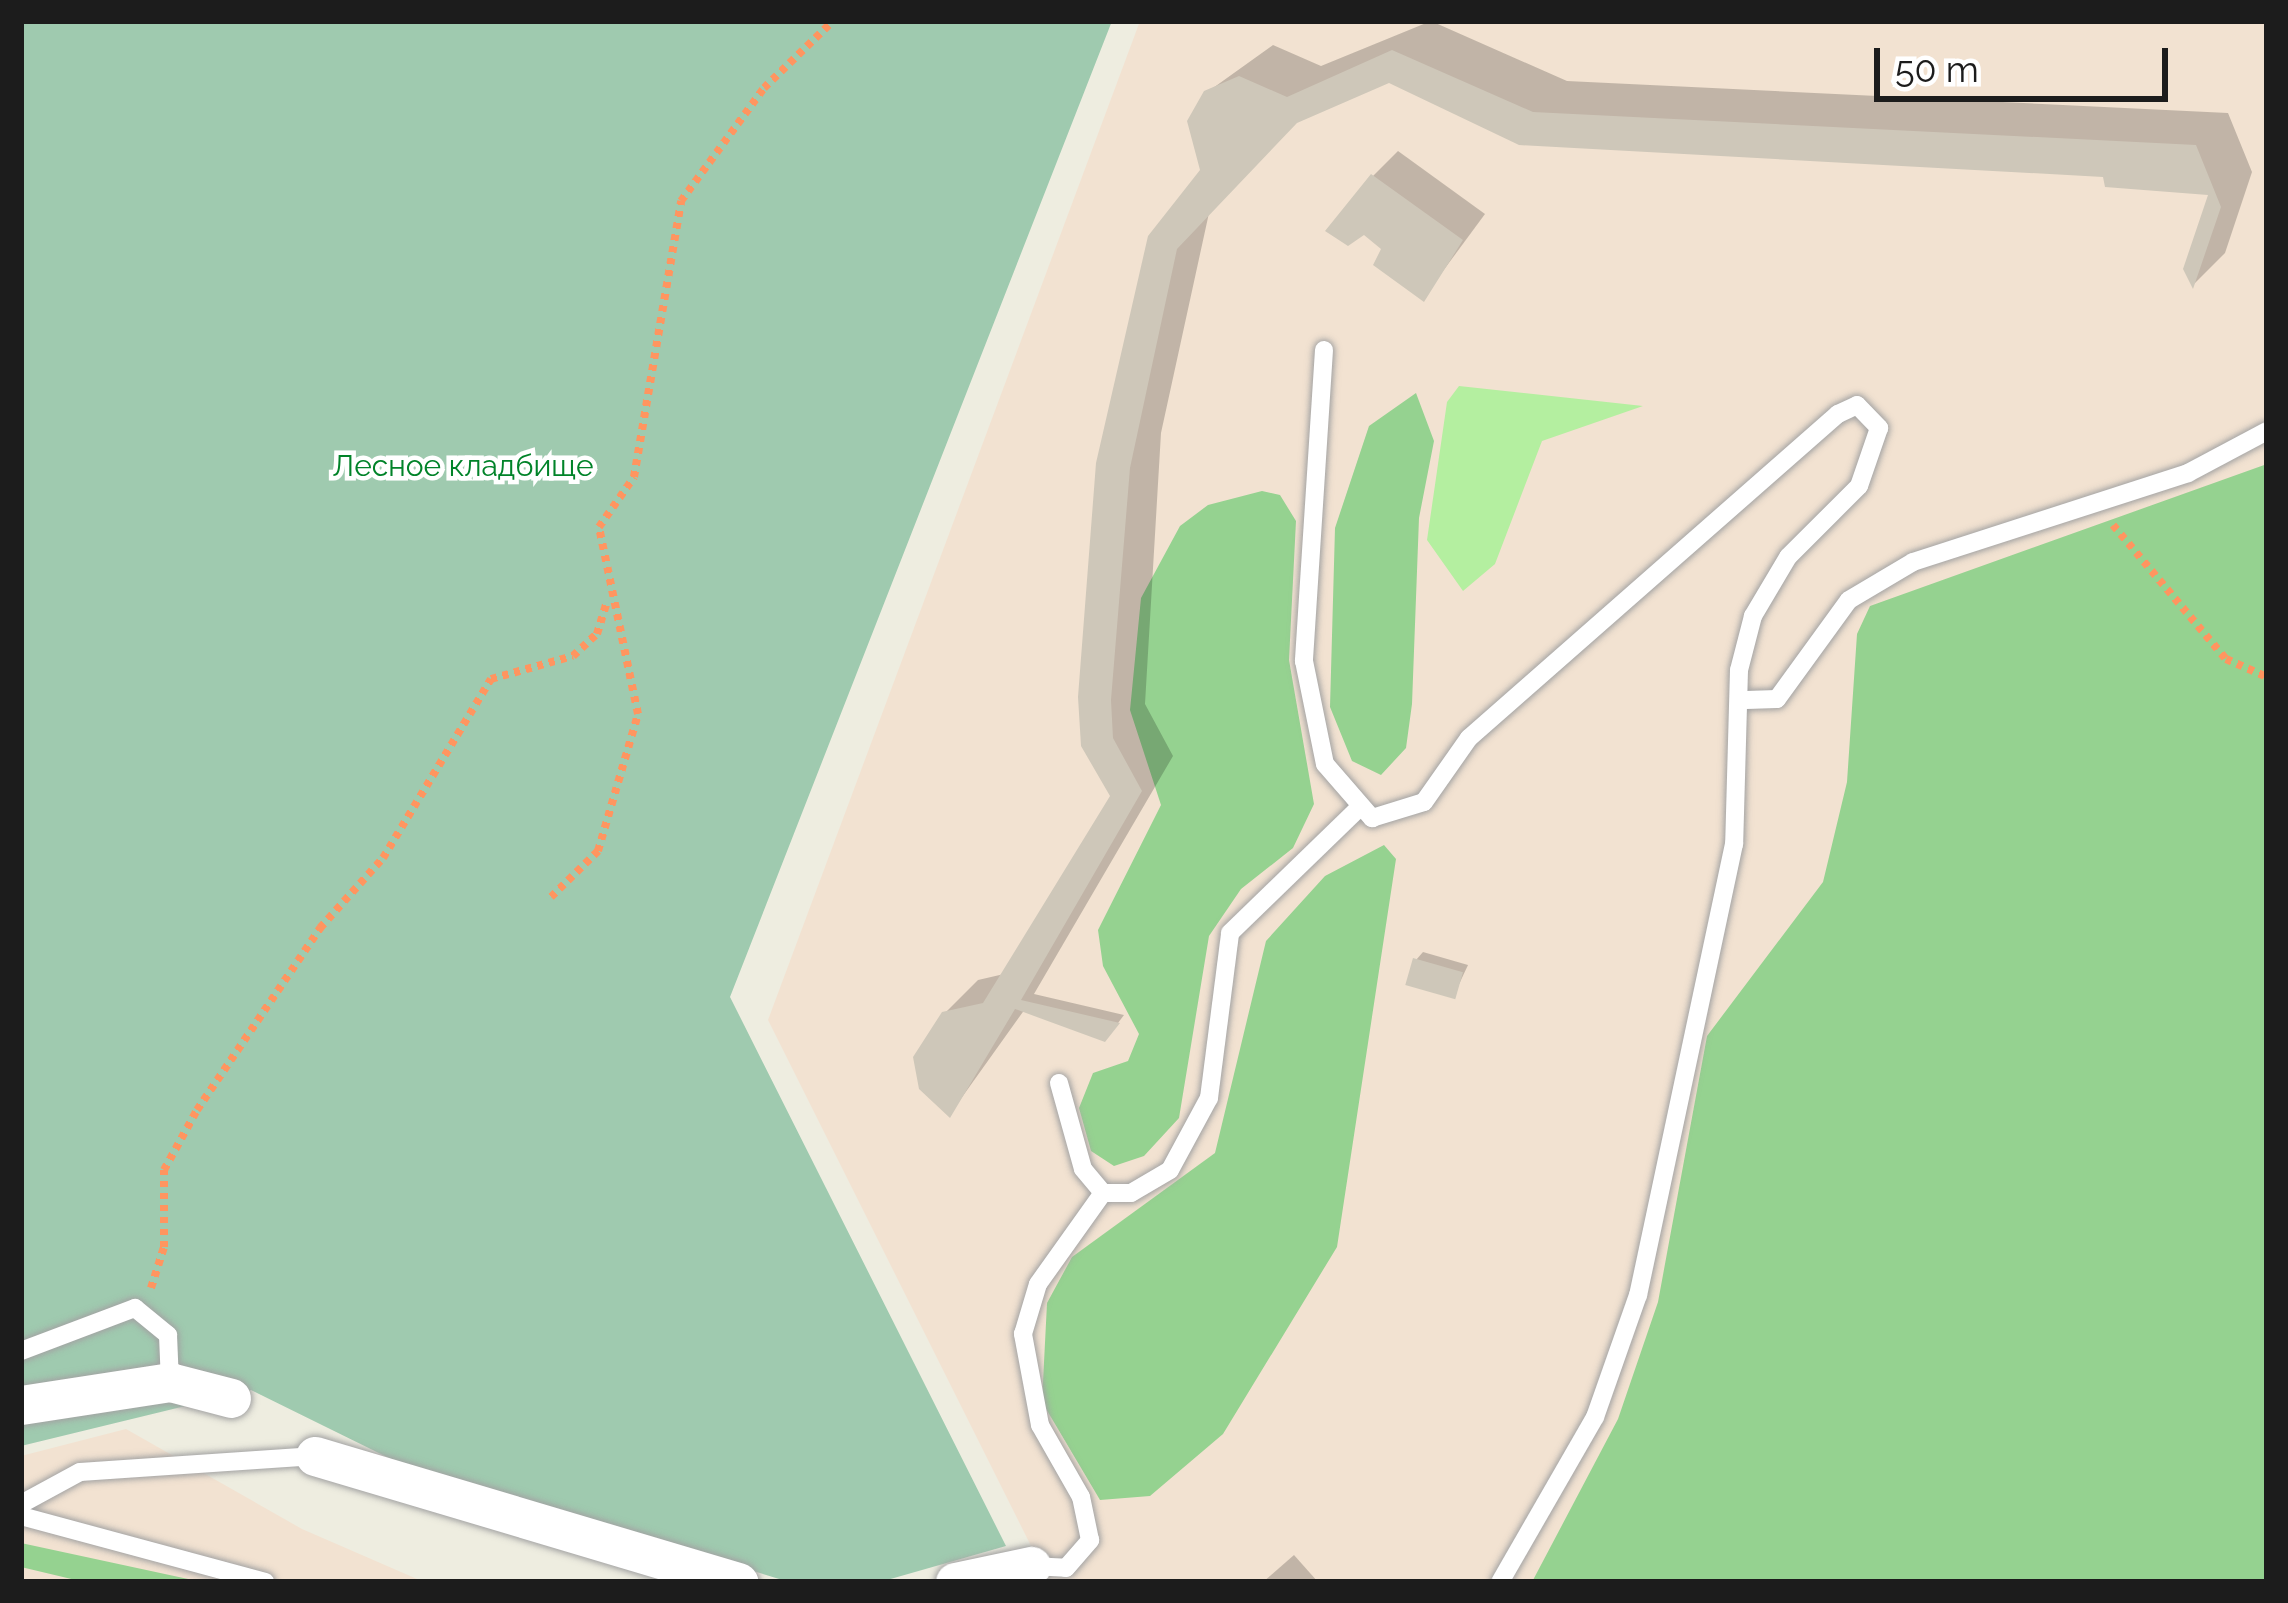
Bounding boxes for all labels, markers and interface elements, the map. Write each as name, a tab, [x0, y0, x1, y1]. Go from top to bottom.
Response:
scale bar	[1880, 24, 2174, 98]
text: 50 m	[1895, 48, 1979, 90]
park label: Лесное кладбище	[332, 448, 594, 484]

